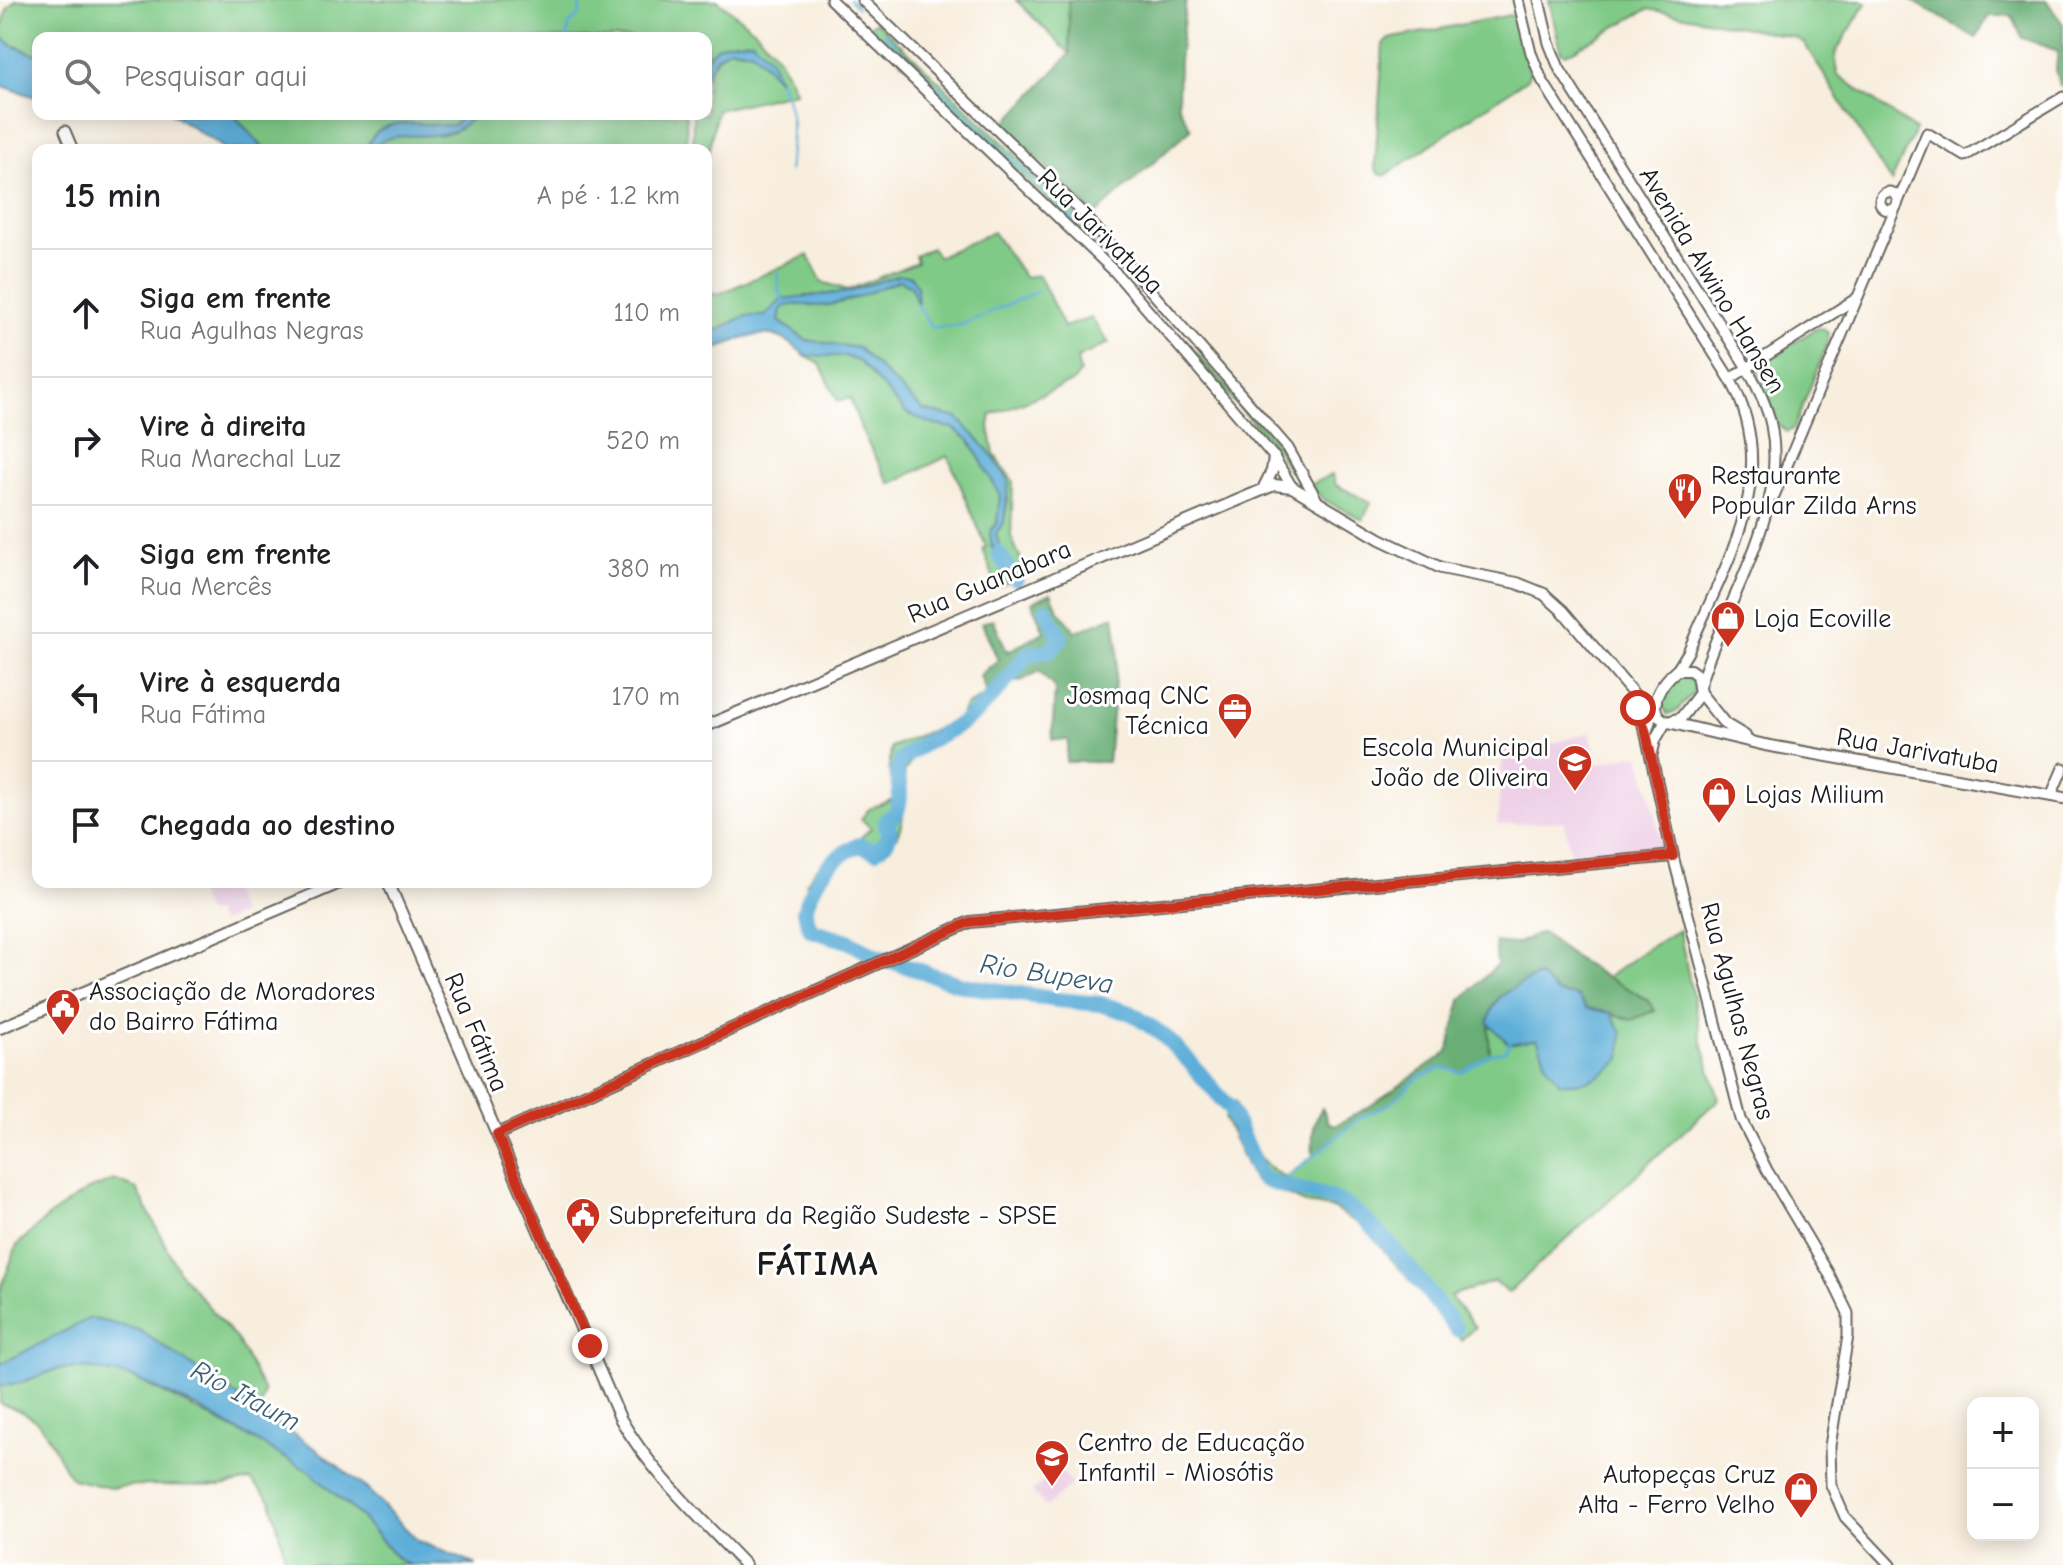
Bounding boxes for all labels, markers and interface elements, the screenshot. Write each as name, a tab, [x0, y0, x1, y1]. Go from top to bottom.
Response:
search box	[32, 32, 712, 120]
icon: search	[60, 54, 104, 98]
text: Pesquisar aqui	[124, 59, 307, 94]
street label: Avenida Alwino Hansen	[1633, 162, 1792, 399]
street label: Rua Jarivatuba	[1032, 163, 1169, 300]
text: 15 min	[64, 176, 161, 216]
text: A pé · 1.2 km	[537, 181, 680, 211]
text: Siga em frente	[140, 281, 331, 316]
icon: ahead	[64, 291, 108, 335]
text: 110 m	[613, 298, 680, 328]
text: Rua Agulhas Negras	[140, 316, 364, 346]
text: Vire à direita	[140, 409, 306, 444]
icon: right	[64, 419, 108, 463]
text: 520 m	[606, 426, 680, 456]
text: Rua Marechal Luz	[140, 444, 340, 474]
place label: Restaurante Popular Zilda Arns	[1711, 461, 1917, 521]
restaurant icon: Restaurante Popular Zilda Arns	[1666, 471, 1704, 521]
street label: Rua Guanabara	[903, 534, 1076, 630]
text: Siga em frente	[140, 537, 331, 572]
icon: ahead	[64, 547, 108, 591]
text: 380 m	[607, 554, 680, 584]
text: Rua Mercês	[140, 572, 272, 602]
shop icon: Loja Ecoville	[1709, 599, 1747, 649]
place label: Loja Ecoville	[1754, 604, 1891, 634]
text: Vire à esquerda	[140, 665, 341, 700]
icon: left	[64, 675, 108, 719]
place label: Josmaq CNC Técnica	[1067, 681, 1209, 741]
text: 170 m	[611, 682, 680, 712]
route start	[1620, 690, 1656, 726]
office icon: Josmaq CNC Técnica	[1216, 691, 1254, 741]
text: Rua Fátima	[140, 700, 266, 730]
street label: Rua Jarivatuba	[1834, 722, 2001, 780]
place label: Escola Municipal João de Oliveira	[1362, 733, 1549, 793]
school or university icon: Escola Municipal João de Oliveira	[1556, 743, 1594, 793]
shop icon: Lojas Milium	[1700, 775, 1738, 825]
place label: Lojas Milium	[1745, 780, 1884, 810]
icon: arrive	[64, 803, 108, 847]
text: Chegada ao destino	[140, 808, 395, 843]
street label: Rua Agulhas Negras	[1694, 899, 1780, 1123]
water label: Rio Bupeva	[978, 948, 1116, 1000]
street label: Rua Fátima	[438, 969, 515, 1096]
place label: Associação de Moradores do Bairro Fátima	[89, 977, 375, 1037]
public building icon: Associação de Moradores do Bairro Fátima	[44, 987, 82, 1037]
public building icon: Subprefeitura da Região Sudeste - SPSE	[564, 1196, 602, 1246]
place label: Subprefeitura da Região Sudeste - SPSE	[609, 1201, 1057, 1231]
district label: FÁTIMA	[756, 1243, 880, 1284]
route end	[572, 1328, 608, 1364]
water label: Rio Itaum	[186, 1354, 305, 1438]
map controls	[1967, 1397, 2039, 1541]
button: +	[1967, 1397, 2039, 1469]
place label: Centro de Educação Infantil - Miosótis	[1078, 1428, 1305, 1488]
school or university icon: Centro de Educação Infantil - Miosótis	[1033, 1438, 1071, 1488]
place label: Autopeças Cruz Alta - Ferro Velho	[1578, 1460, 1775, 1520]
button: −	[1967, 1469, 2039, 1541]
shop icon: Autopeças Cruz Alta - Ferro Velho	[1782, 1470, 1820, 1520]

